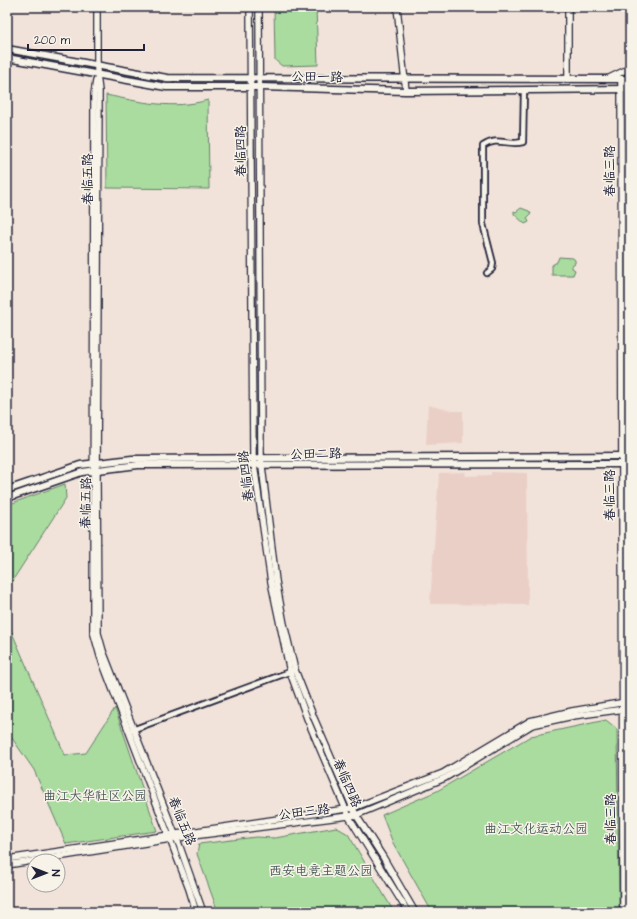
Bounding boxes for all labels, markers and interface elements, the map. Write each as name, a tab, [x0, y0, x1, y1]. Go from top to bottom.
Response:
scale bar	[28, 26, 144, 52]
text: 200 m	[34, 32, 71, 49]
street label: 公田一路	[291, 68, 343, 86]
street label: 春临四路	[232, 125, 250, 177]
street label: 春临三路	[601, 145, 619, 197]
street label: 春临五路	[79, 153, 97, 205]
street label: 公田二路	[290, 445, 342, 463]
street label: 春临四路	[234, 449, 258, 503]
street label: 春临三路	[601, 469, 619, 521]
street label: 春临五路	[77, 477, 95, 529]
street label: 春临四路	[329, 756, 365, 810]
park label: 曲江大华社区公园	[43, 787, 147, 805]
street label: 春临三路	[602, 793, 620, 845]
street label: 春临五路	[164, 794, 200, 848]
street label: 公田三路	[277, 800, 331, 824]
park label: 曲江文化运动公园	[484, 820, 588, 838]
north arrow	[26, 853, 66, 893]
park label: 西安电竞主题公园	[269, 862, 373, 880]
text: N	[48, 870, 63, 877]

